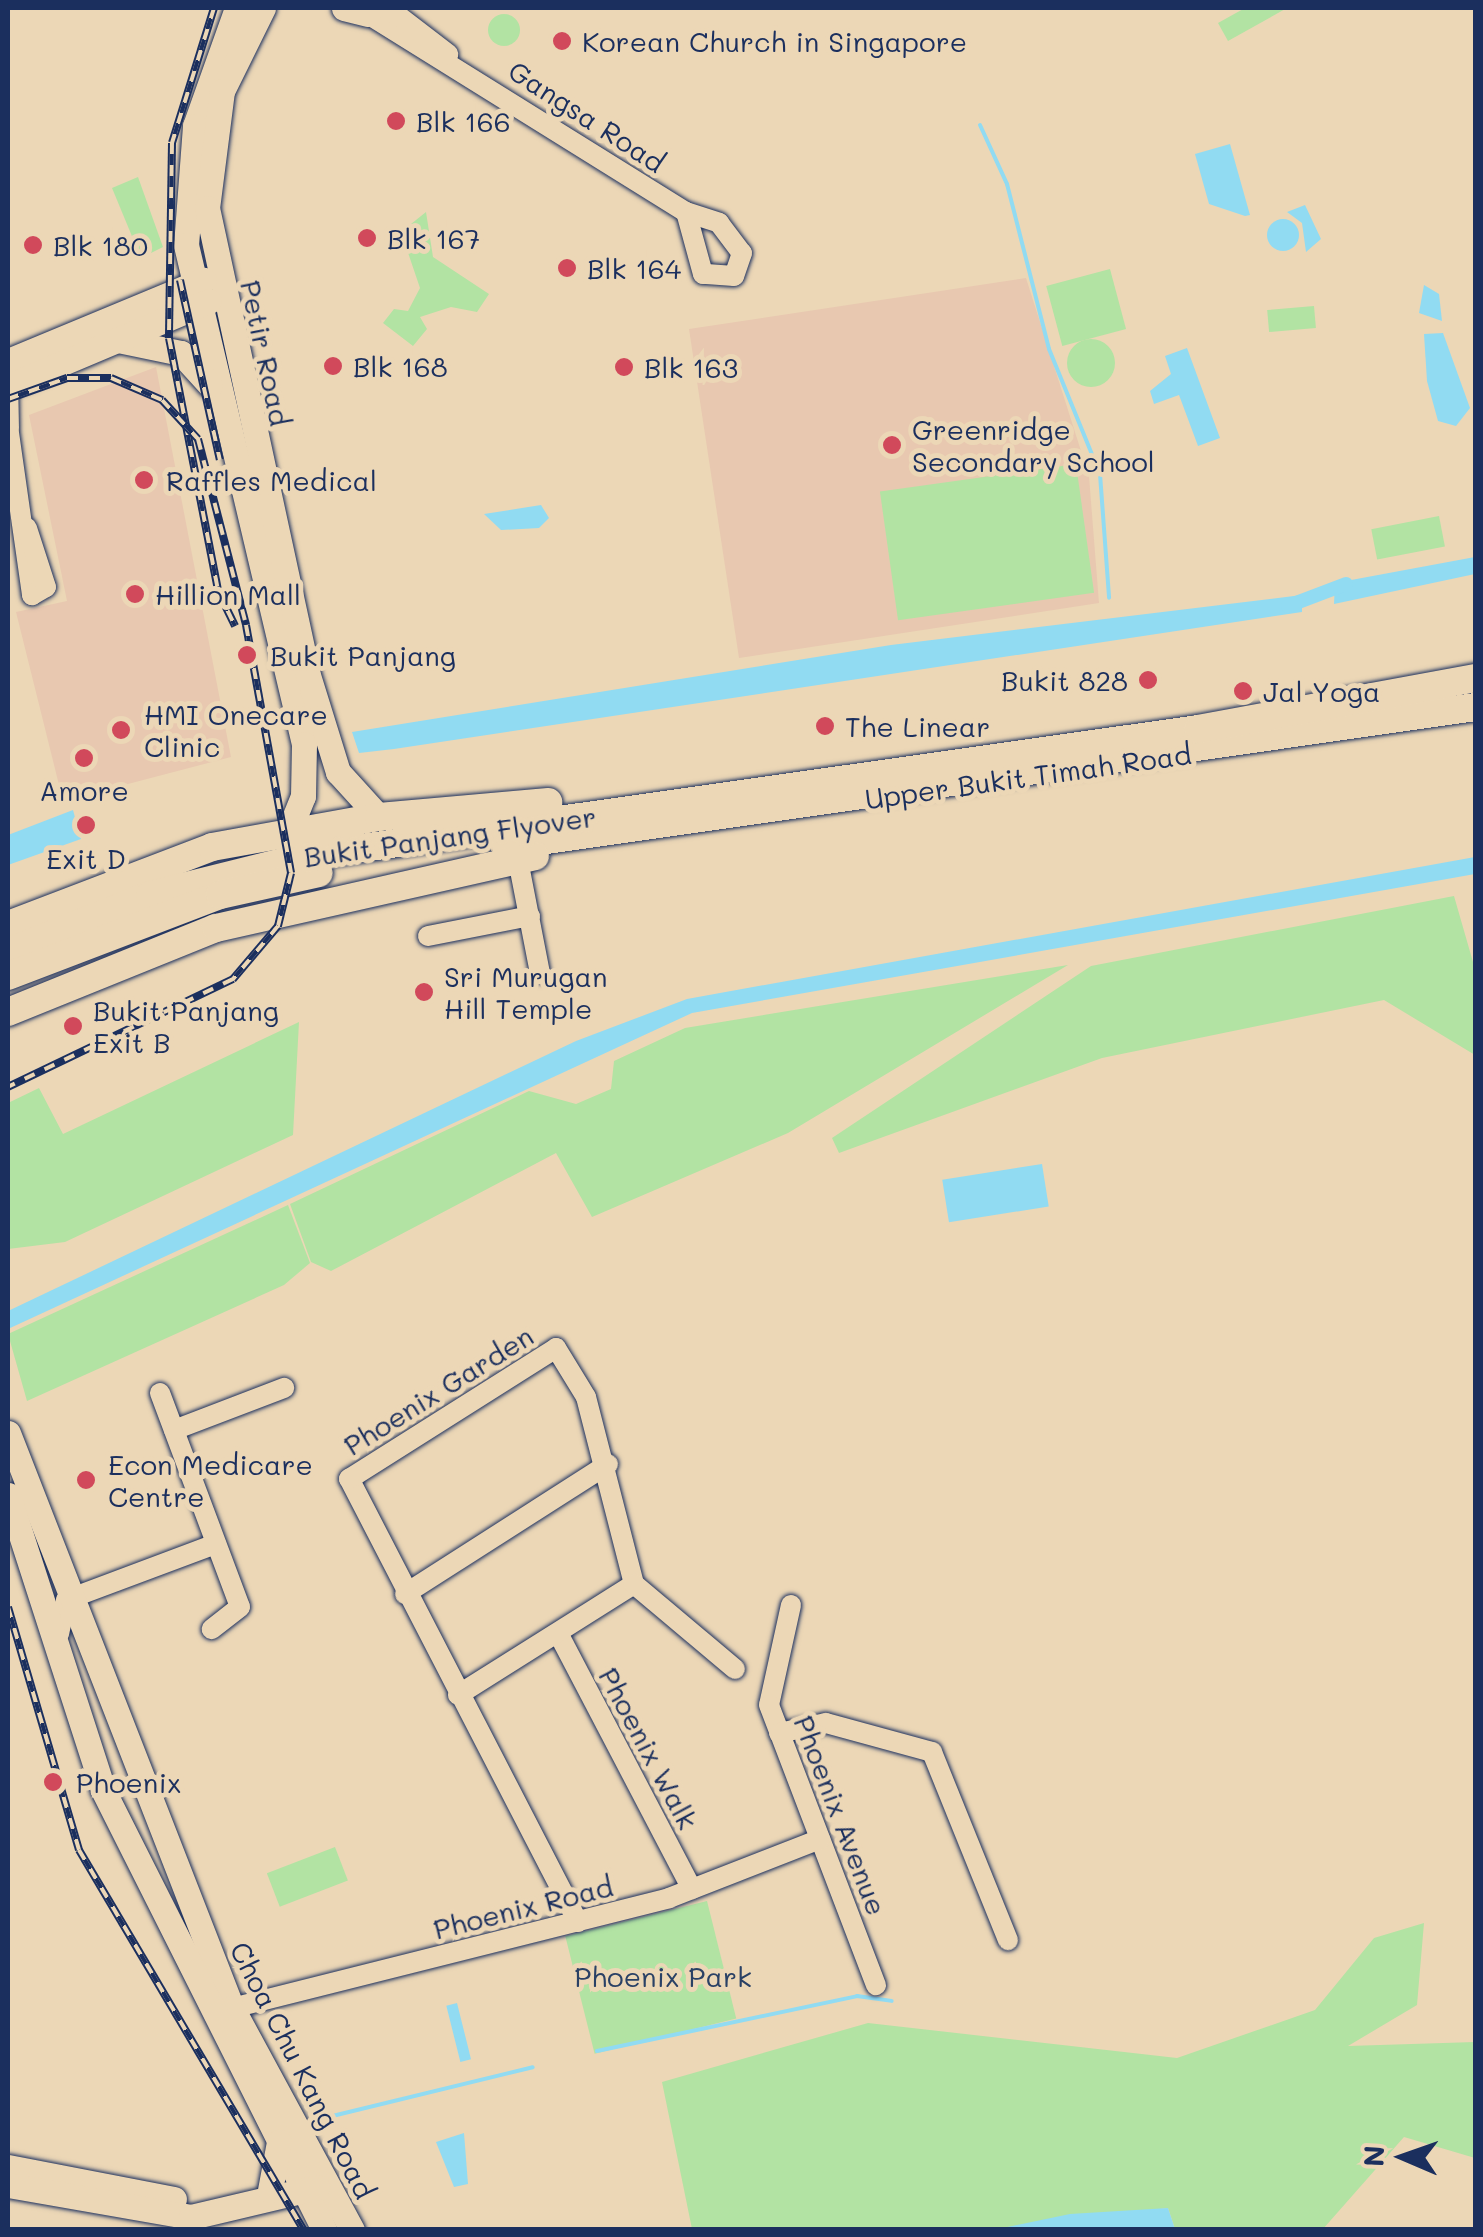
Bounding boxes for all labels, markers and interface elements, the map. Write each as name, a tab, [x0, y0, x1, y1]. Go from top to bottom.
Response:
place label: Korean Church in Singapore	[582, 24, 967, 58]
marker: Korean Church in Singapore	[551, 30, 573, 52]
street label: Gangsa Road	[502, 53, 672, 179]
place label: Blk 166	[416, 104, 511, 138]
marker: Blk 166	[385, 110, 407, 132]
place label: Blk 167	[387, 221, 480, 255]
marker: Blk 167	[356, 227, 378, 249]
place label: Blk 180	[53, 228, 148, 262]
marker: Blk 180	[22, 234, 44, 256]
place label: Blk 164	[587, 251, 681, 285]
marker: Blk 164	[556, 257, 578, 279]
street label: Petir Road	[234, 277, 298, 429]
place label: Blk 168	[353, 349, 448, 383]
place label: Blk 163	[644, 350, 738, 384]
marker: Blk 168	[322, 355, 344, 377]
marker: Blk 163	[613, 356, 635, 378]
place label: Greenridge Secondary School	[912, 412, 1155, 478]
marker: Greenridge Secondary School	[881, 434, 903, 456]
place label: Raffles Medical	[166, 463, 377, 497]
marker: Raffles Medical	[131, 467, 157, 493]
place label: Hillion Mall	[155, 577, 301, 611]
marker: Hillion Mall	[124, 583, 146, 605]
place label: Bukit Panjang	[270, 638, 456, 672]
marker: Bukit Panjang	[234, 642, 260, 668]
place label: Bukit 828	[1001, 663, 1128, 697]
marker: Bukit 828	[1137, 669, 1159, 691]
place label: Jal Yoga	[1263, 674, 1380, 708]
marker: Jal Yoga	[1232, 680, 1254, 702]
place label: HMI Onecare Clinic	[144, 697, 328, 763]
place label: The Linear	[845, 709, 990, 743]
marker: The Linear	[814, 715, 836, 737]
marker: HMI Onecare Clinic	[108, 717, 134, 743]
street label: Upper Bukit Timah Road	[863, 736, 1193, 816]
marker: Amore	[73, 747, 95, 769]
place label: Amore	[39, 773, 129, 807]
street label: Bukit Panjang Flyover	[302, 799, 598, 873]
marker: Exit D	[75, 814, 97, 836]
place label: Exit D	[46, 841, 126, 875]
place label: Sri Murugan Hill Temple	[444, 959, 608, 1025]
marker: Sri Murugan Hill Temple	[413, 981, 435, 1003]
place label: Bukit Panjang Exit B	[93, 993, 279, 1059]
marker: Bukit Panjang Exit B	[62, 1015, 84, 1037]
street label: Phoenix Garden	[337, 1318, 539, 1462]
place label: Econ Medicare Centre	[108, 1447, 313, 1513]
marker: Econ Medicare Centre	[73, 1467, 99, 1493]
street label: Phoenix Walk	[592, 1662, 706, 1834]
street label: Phoenix Avenue	[788, 1710, 894, 1920]
place label: Phoenix	[76, 1765, 181, 1799]
marker: Phoenix	[40, 1769, 66, 1795]
street label: Phoenix Road	[430, 1868, 616, 1946]
street label: Choa Chu Kang Road	[224, 1936, 382, 2204]
park label: Phoenix Park	[574, 1959, 752, 1993]
north arrow	[1353, 2107, 1453, 2207]
text: N	[1355, 2145, 1391, 2167]

